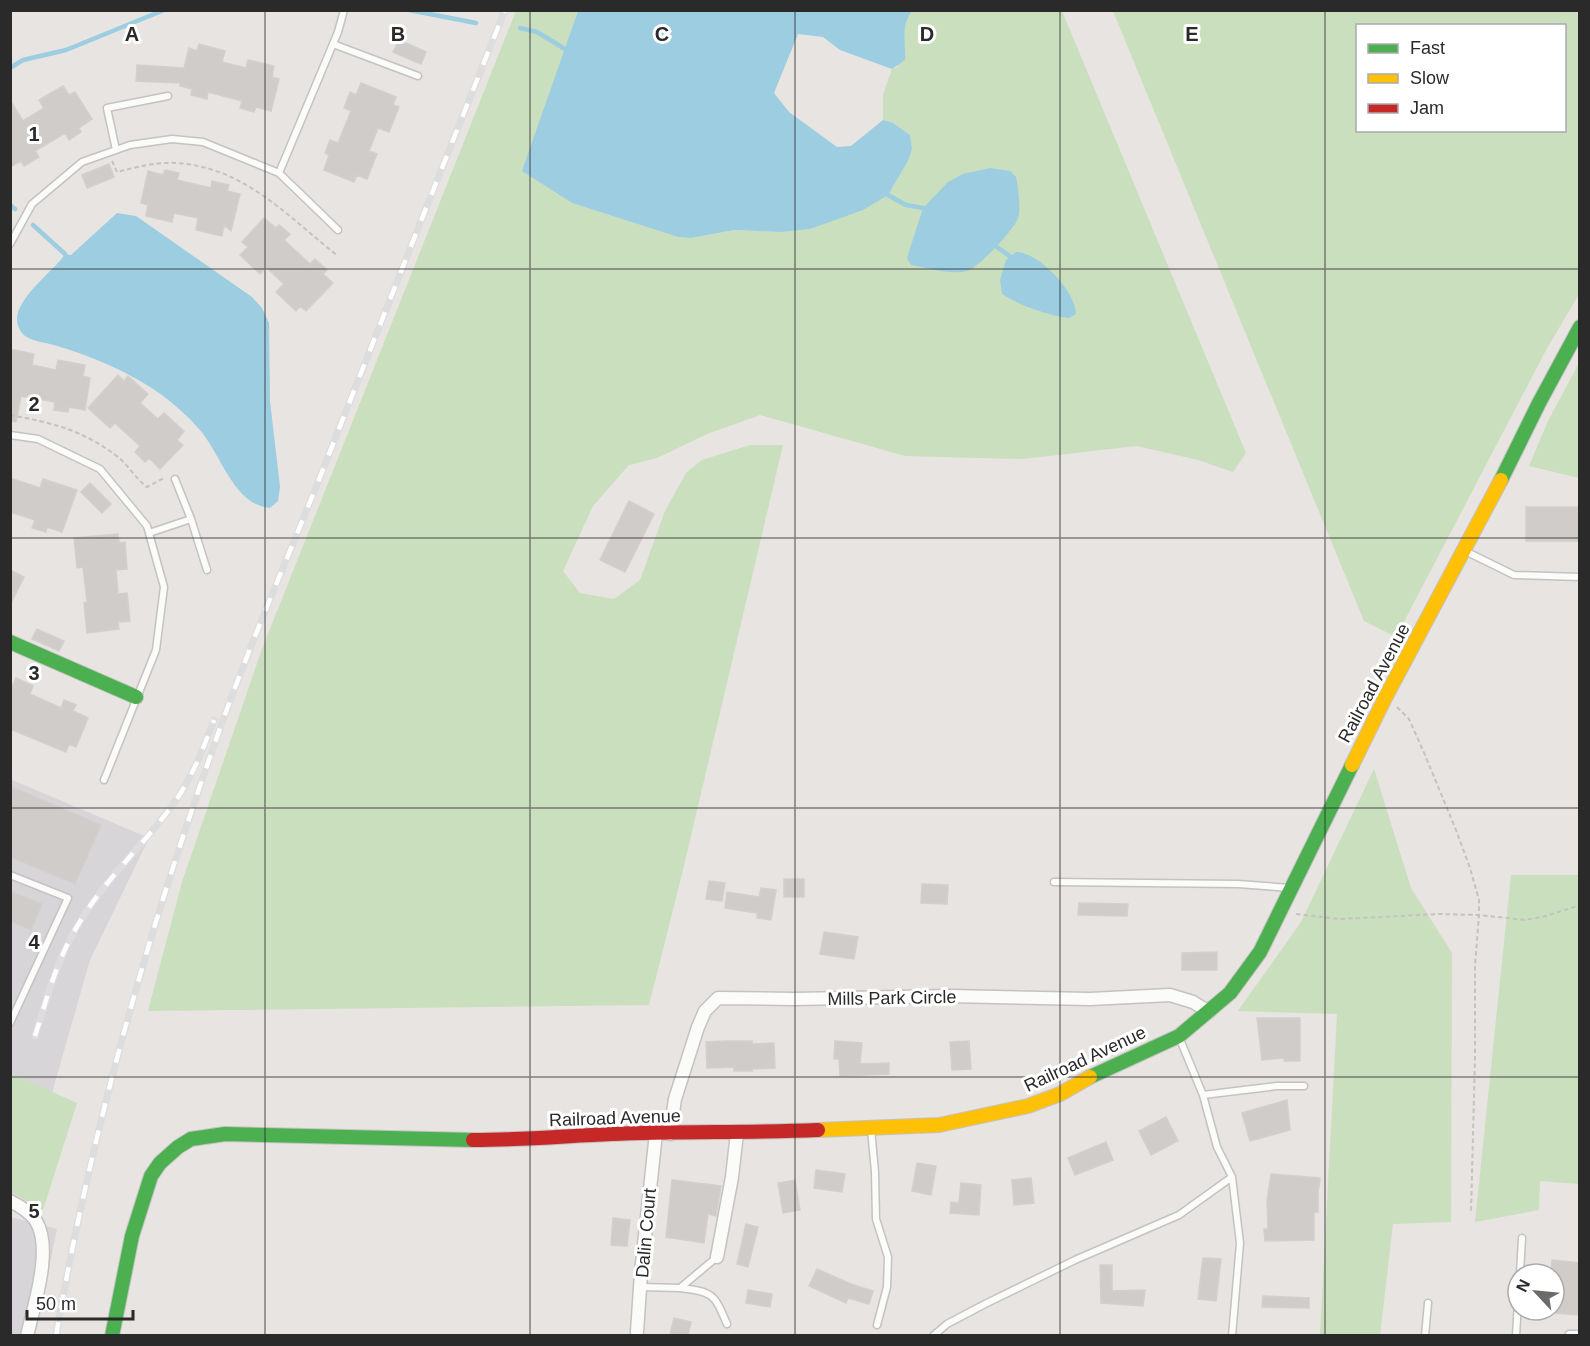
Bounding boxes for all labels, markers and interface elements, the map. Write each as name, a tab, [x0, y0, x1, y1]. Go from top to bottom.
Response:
text: A	[125, 23, 139, 45]
text: B	[391, 23, 405, 45]
text: C	[655, 23, 669, 45]
text: D	[920, 23, 934, 45]
text: E	[1185, 23, 1199, 45]
legend	[1356, 24, 1566, 132]
text: Fast	[1410, 38, 1445, 58]
text: Slow	[1410, 68, 1450, 88]
text: Jam	[1410, 98, 1444, 118]
text: 1	[28, 123, 40, 145]
text: 2	[28, 393, 40, 415]
street label: Railroad Avenue	[1334, 620, 1414, 746]
text: 3	[28, 662, 40, 684]
text: 4	[28, 931, 40, 953]
street label: Mills Park Circle	[827, 987, 957, 1009]
street label: Railroad Avenue	[1021, 1022, 1149, 1096]
street label: Railroad Avenue	[549, 1106, 681, 1130]
street label: Dalin Court	[632, 1187, 660, 1279]
text: 5	[28, 1200, 40, 1222]
north arrow	[1506, 1262, 1566, 1322]
text: N	[1513, 1277, 1533, 1295]
scale bar	[27, 1283, 134, 1321]
text: 50 m	[36, 1294, 76, 1314]

